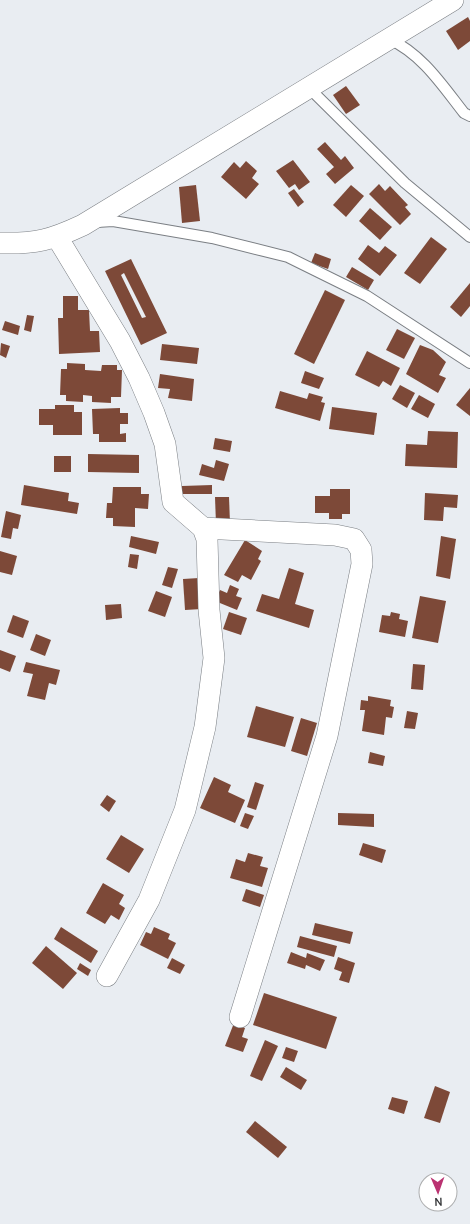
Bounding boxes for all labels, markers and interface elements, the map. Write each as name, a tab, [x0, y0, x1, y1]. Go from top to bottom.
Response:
north arrow	[418, 1172, 458, 1212]
text: N	[434, 1195, 443, 1210]

